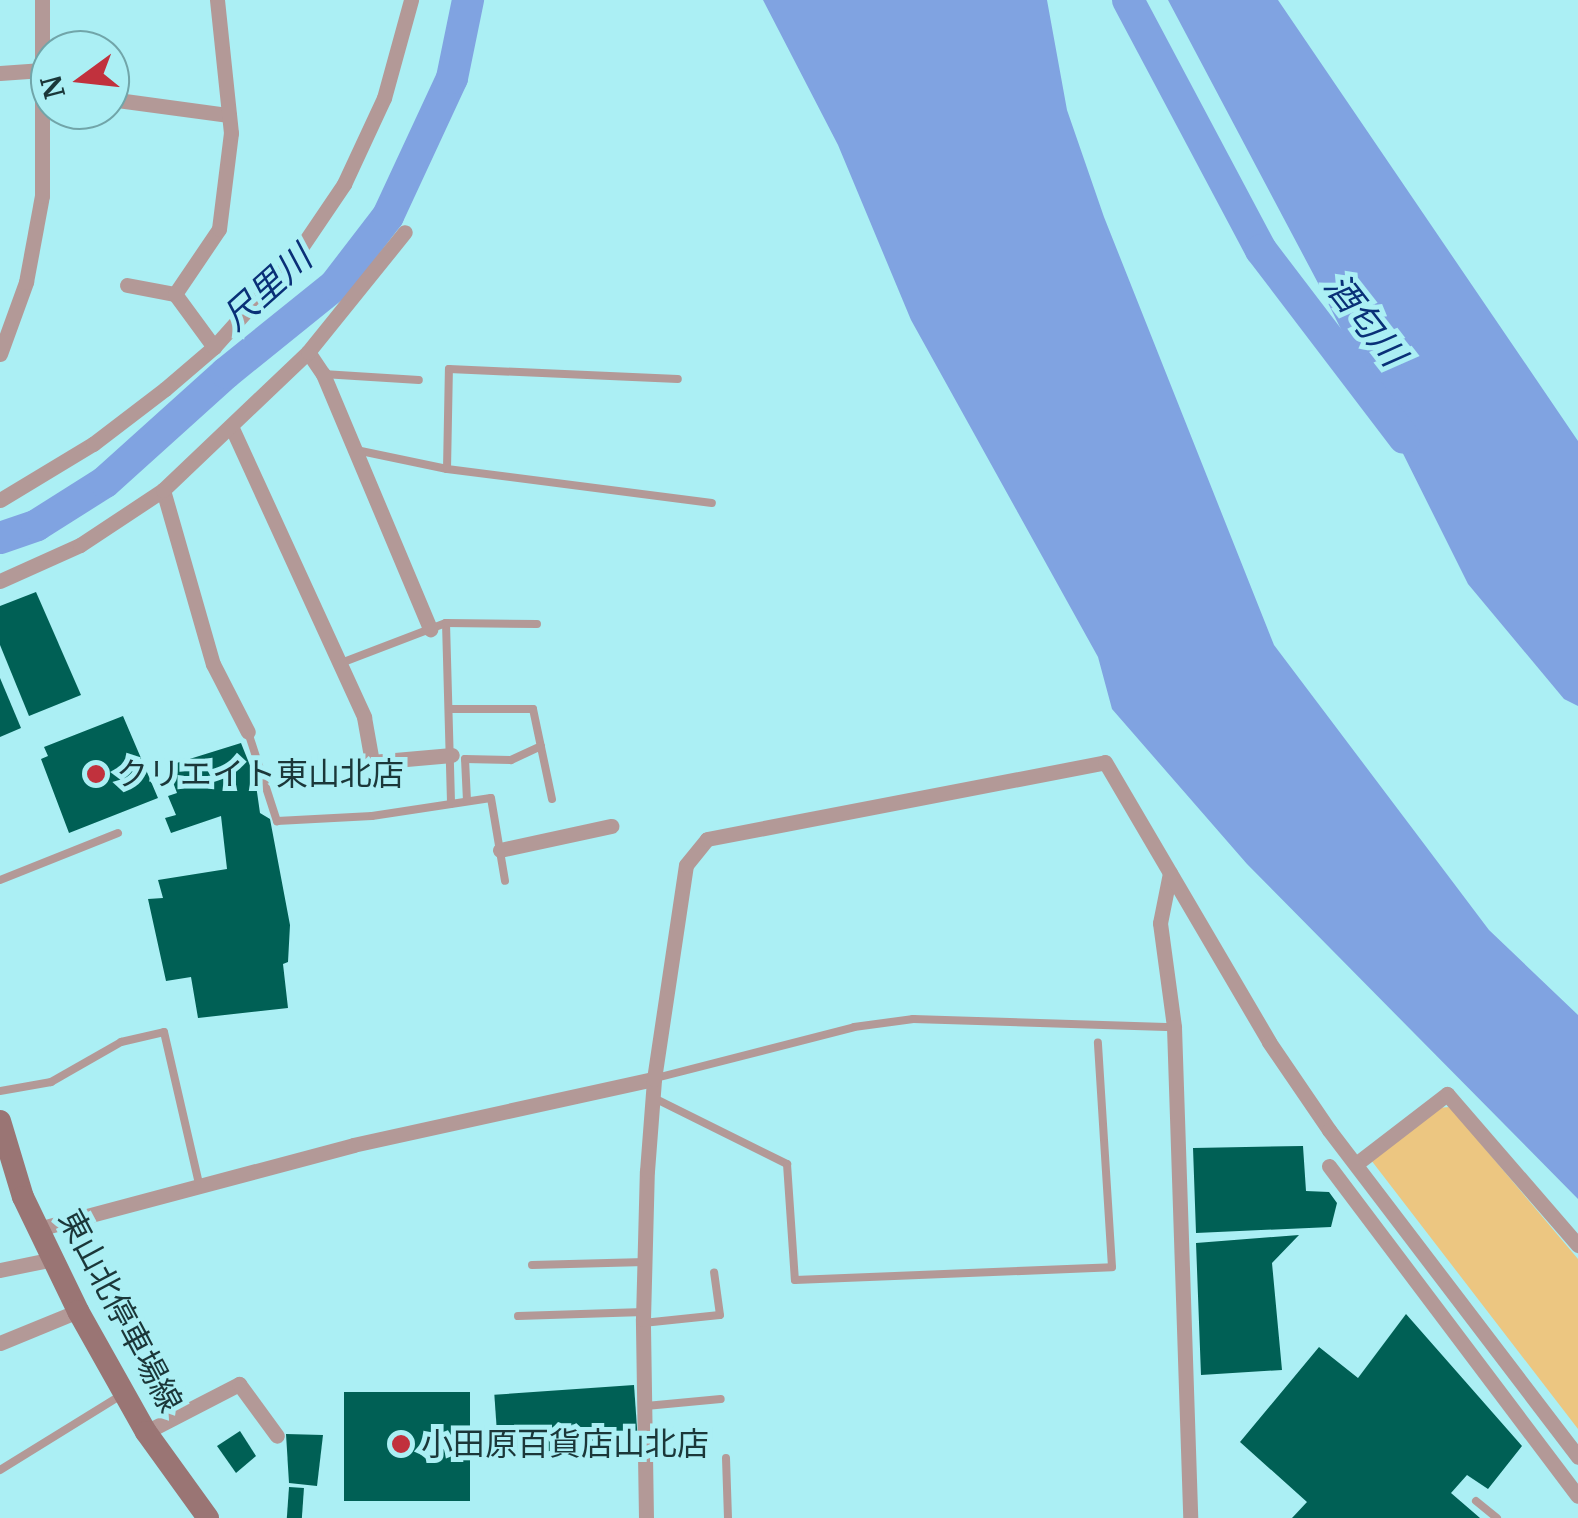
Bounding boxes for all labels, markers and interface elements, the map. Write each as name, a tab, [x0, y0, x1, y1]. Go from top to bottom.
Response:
north arrow	[30, 30, 130, 130]
text: N	[33, 72, 73, 103]
water label: 尺里川	[214, 237, 320, 339]
water label: 酒匂川	[1316, 266, 1414, 374]
place label: クリエイト東山北店	[116, 755, 404, 793]
marker: クリエイト東山北店	[85, 763, 107, 785]
street label: 東山北停車場線	[50, 1203, 190, 1419]
place label: 小田原百貨店山北店	[421, 1425, 709, 1463]
marker: 小田原百貨店山北店	[390, 1433, 412, 1455]

